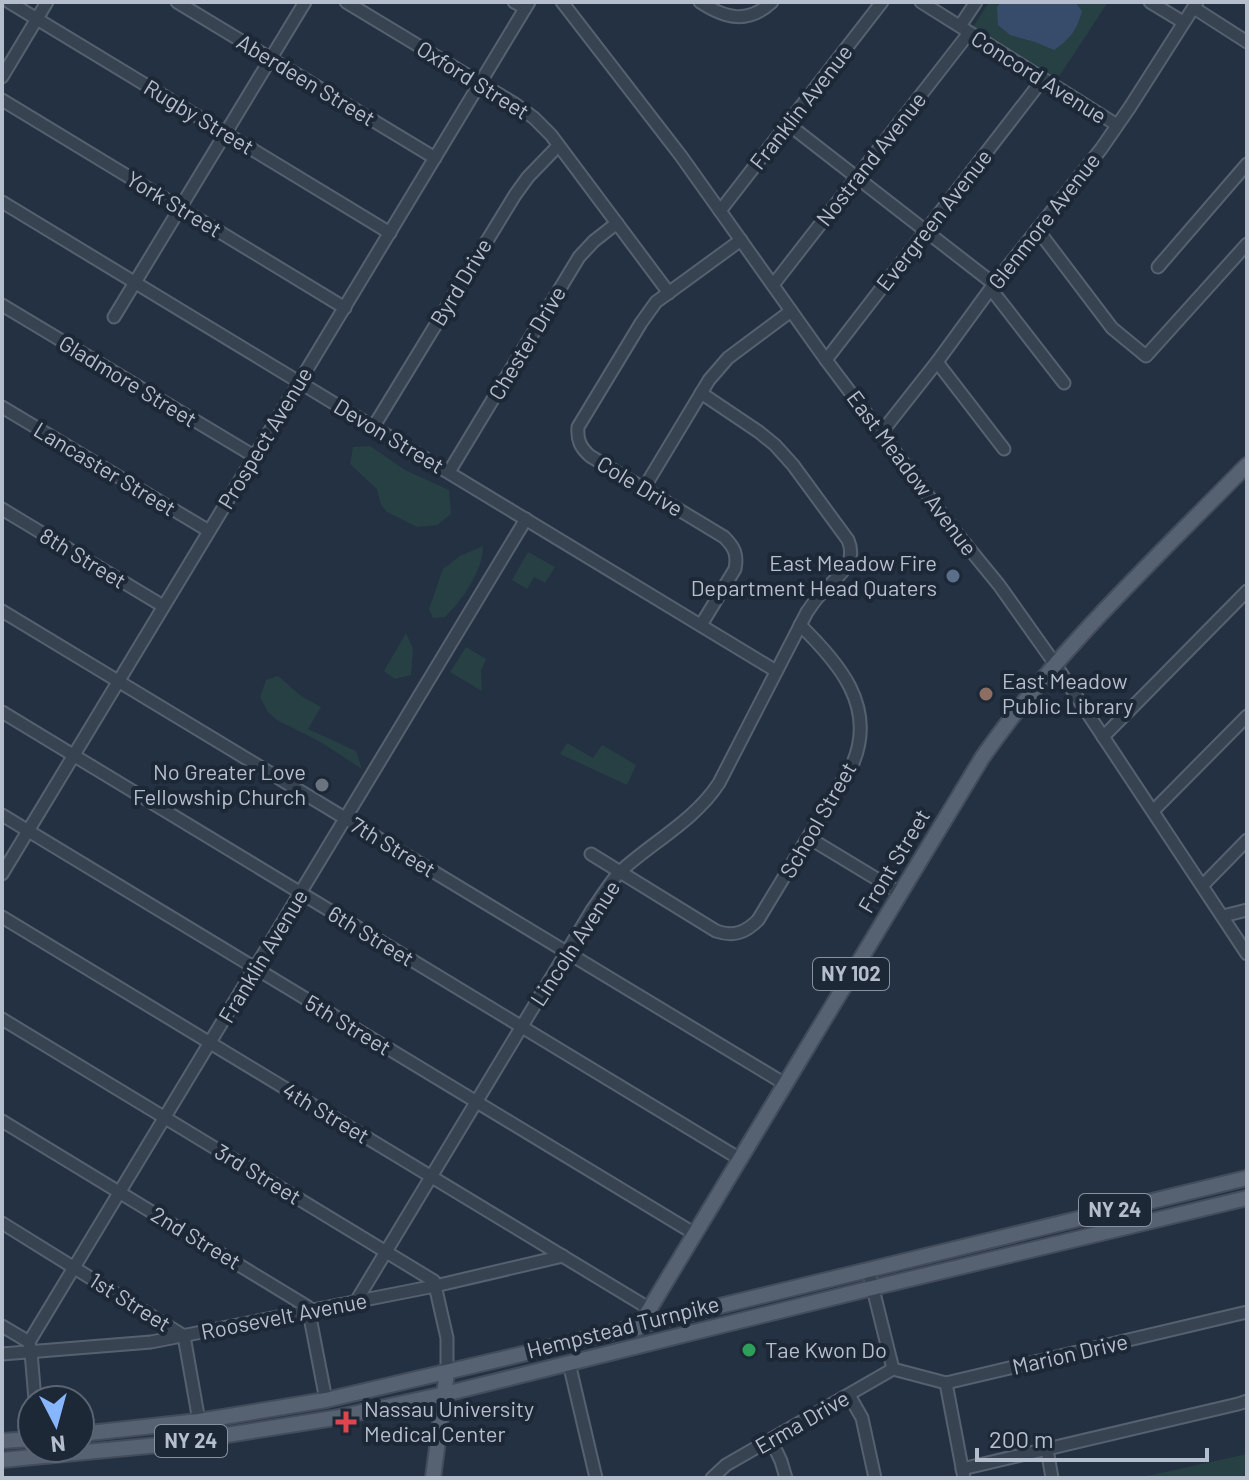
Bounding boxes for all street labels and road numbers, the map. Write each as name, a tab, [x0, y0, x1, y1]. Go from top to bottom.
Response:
street label: Concord Avenue	[967, 24, 1112, 128]
street label: Aberdeen Street	[233, 28, 380, 131]
street label: Oxford Street	[413, 34, 534, 124]
street label: Franklin Avenue	[743, 39, 857, 174]
street label: Rugby Street	[140, 73, 259, 159]
street label: Nostrand Avenue	[810, 86, 931, 230]
street label: Evergreen Avenue	[870, 144, 996, 295]
street label: Glenmore Avenue	[982, 147, 1105, 294]
street label: York Street	[122, 165, 227, 242]
street label: Byrd Drive	[424, 233, 496, 330]
street label: Chester Drive	[482, 281, 570, 404]
street label: Gladmore Street	[55, 329, 202, 431]
street label: Prospect Avenue	[212, 362, 317, 513]
street label: East Meadow Avenue	[842, 385, 983, 560]
street label: Devon Street	[330, 392, 449, 478]
street label: Lancaster Street	[30, 416, 181, 521]
street label: Cole Drive	[593, 449, 688, 521]
street label: 8th Street	[36, 521, 131, 593]
street label: School Street	[774, 757, 861, 882]
street label: Front Street	[852, 804, 934, 917]
street label: 7th Street	[346, 811, 441, 882]
street label: Lincoln Avenue	[524, 875, 624, 1010]
street label: Franklin Avenue	[212, 884, 312, 1027]
street label: 6th Street	[324, 899, 419, 971]
road number: NY 102	[813, 958, 889, 990]
street label: 5th Street	[301, 988, 396, 1060]
street label: 4th Street	[278, 1076, 375, 1148]
street label: 3rd Street	[211, 1137, 306, 1209]
road number: NY 24	[1079, 1194, 1151, 1226]
street label: 2nd Street	[147, 1200, 246, 1274]
street label: 1st Street	[85, 1266, 176, 1336]
street label: Roosevelt Avenue	[199, 1286, 369, 1344]
street label: Hempstead Turnpike	[524, 1290, 722, 1363]
street label: Marion Drive	[1009, 1327, 1130, 1379]
street label: Erma Drive	[750, 1384, 853, 1458]
road number: NY 24	[155, 1425, 227, 1457]

